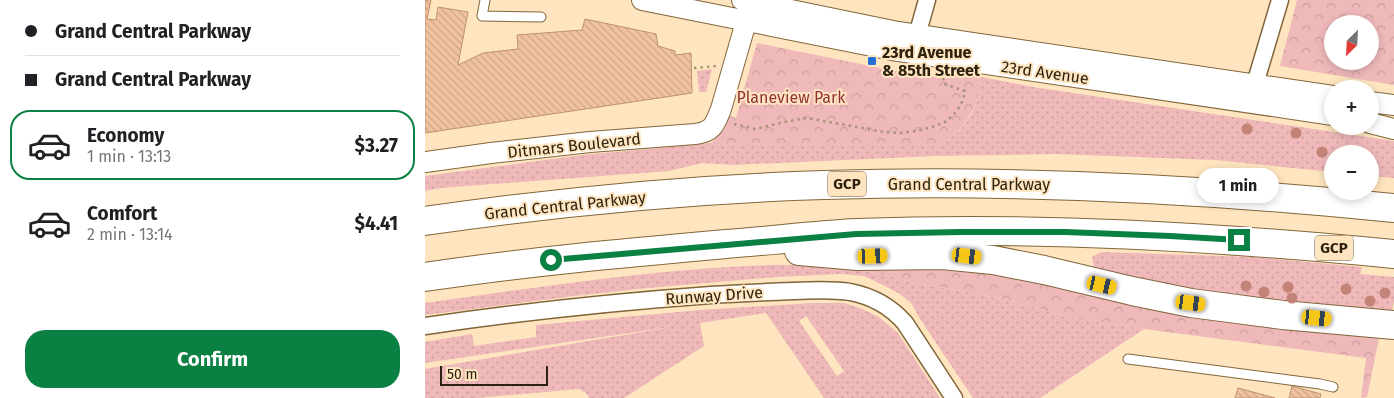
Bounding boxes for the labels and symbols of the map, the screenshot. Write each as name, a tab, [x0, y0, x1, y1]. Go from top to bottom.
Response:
north arrow	[1324, 15, 1379, 70]
place label: 23rd Avenue & 85th Street	[882, 43, 981, 80]
marker: 23rd Avenue & 85th Street	[866, 55, 878, 67]
street label: 23rd Avenue	[1000, 57, 1090, 88]
park label: Planeview Park	[737, 88, 846, 107]
street label: Ditmars Boulevard	[506, 129, 642, 162]
callout: 1 min	[1198, 168, 1280, 202]
road number: GCP	[828, 172, 866, 196]
street label: Grand Central Parkway	[888, 175, 1050, 194]
street label: Grand Central Parkway	[483, 188, 647, 223]
route end	[1228, 229, 1250, 251]
road number: GCP	[1315, 236, 1353, 260]
car	[951, 247, 982, 265]
car	[857, 248, 888, 264]
route start	[540, 249, 562, 271]
car	[1085, 274, 1118, 296]
street label: Runway Drive	[665, 283, 763, 308]
car	[1175, 294, 1206, 312]
car	[1301, 309, 1332, 327]
scale bar	[440, 363, 547, 386]

